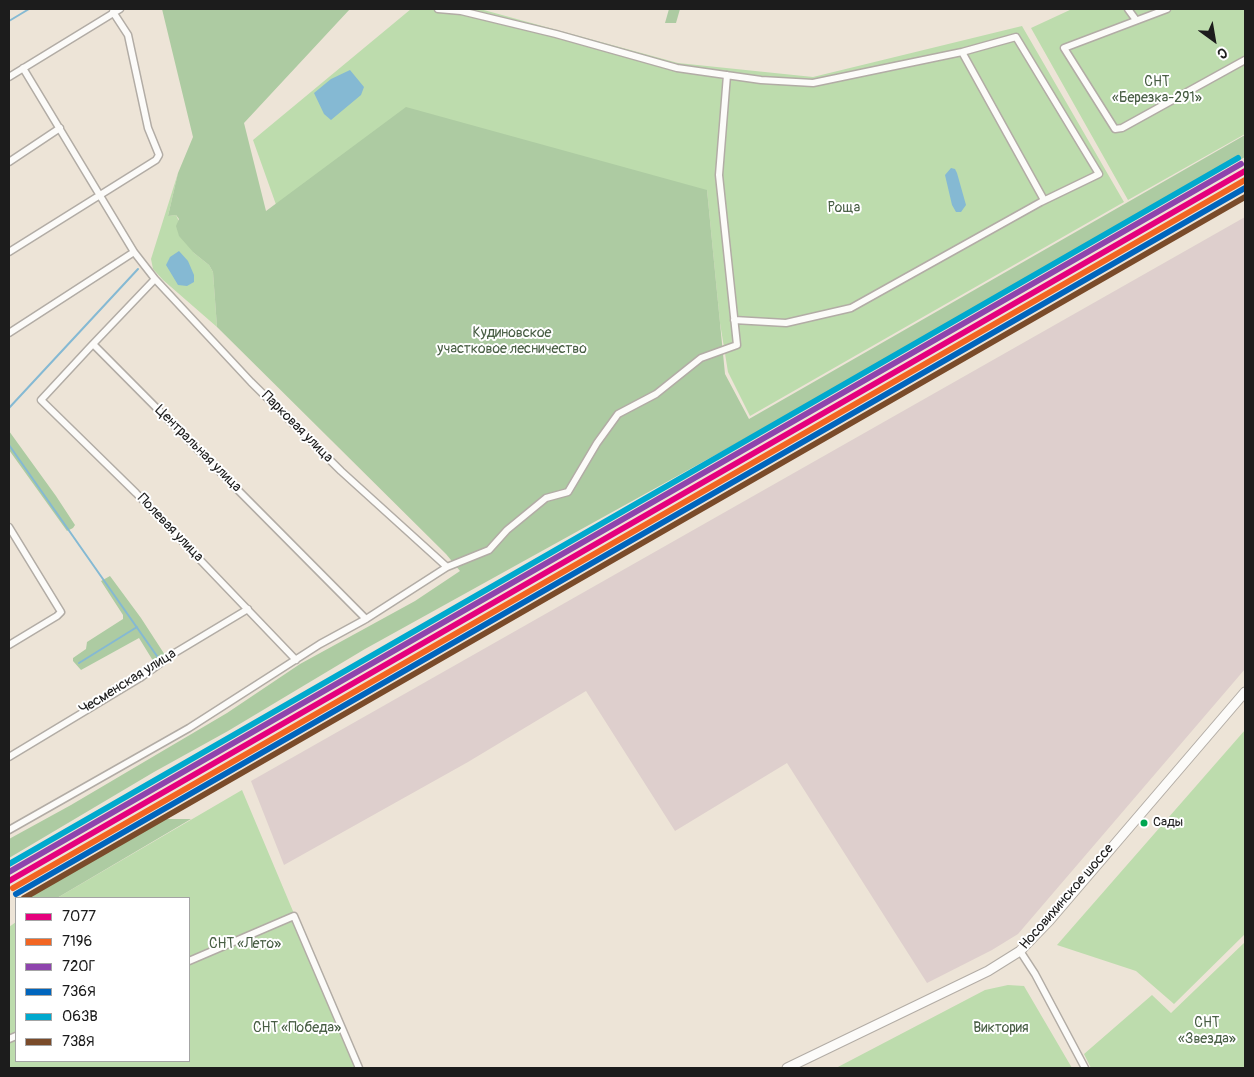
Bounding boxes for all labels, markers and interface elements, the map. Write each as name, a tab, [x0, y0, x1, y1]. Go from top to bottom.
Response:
north arrow	[1189, 15, 1239, 65]
text: С	[1214, 44, 1230, 63]
park label: СНТ «Березка-291»	[1112, 74, 1202, 106]
park label: Роща	[828, 200, 860, 216]
park label: Кудиновское участковое лесничество	[437, 325, 587, 358]
street label: Парковая улица	[258, 388, 336, 466]
street label: Центральная улица	[151, 402, 245, 496]
street label: Полевая улица	[133, 490, 207, 566]
street label: Чесменская улица	[77, 646, 179, 718]
place label: Сады	[1153, 815, 1183, 831]
marker: Сады	[1139, 818, 1149, 828]
street label: Носовихинское шоссе	[1016, 841, 1118, 953]
legend	[15, 897, 190, 1062]
text: 7077	[62, 907, 96, 926]
text: 7196	[62, 932, 92, 951]
park label: СНТ «Лето»	[209, 936, 281, 952]
text: 720Г	[62, 957, 96, 976]
text: 736Я	[62, 982, 96, 1001]
text: 063В	[62, 1007, 98, 1026]
park label: СНТ «Звезда»	[1178, 1015, 1236, 1048]
park label: СНТ «Победа»	[253, 1020, 341, 1036]
park label: Виктория	[973, 1020, 1029, 1036]
text: 738Я	[62, 1032, 95, 1051]

